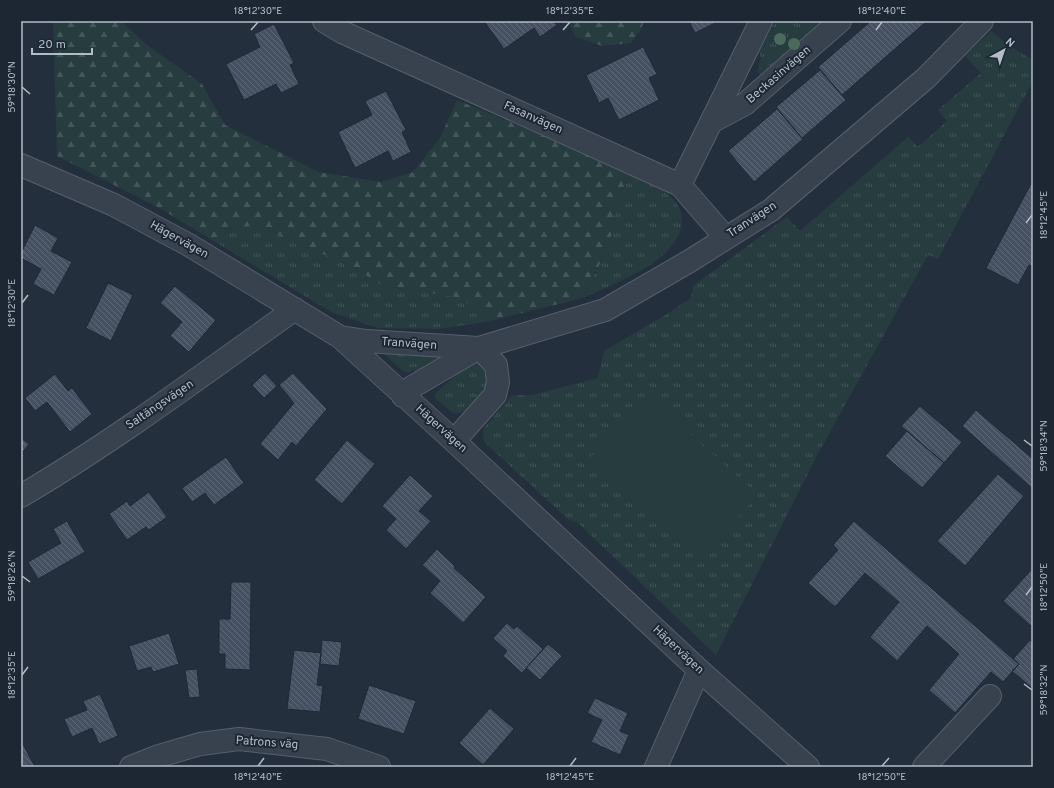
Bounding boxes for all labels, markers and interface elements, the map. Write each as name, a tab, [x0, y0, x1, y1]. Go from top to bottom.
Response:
text: 18°12'30"E	[234, 5, 282, 18]
text: 18°12'35"E	[546, 5, 594, 18]
text: 18°12'40"E	[858, 5, 906, 18]
scale bar	[32, 30, 92, 56]
north arrow	[984, 30, 1024, 70]
text: N	[1002, 35, 1017, 51]
text: 20 m	[38, 37, 66, 53]
street label: Beckasinvägen	[743, 42, 815, 108]
text: 59°18'30"N	[6, 61, 19, 113]
street label: Fasanvägen	[501, 98, 565, 138]
text: 18°12'45"E	[1038, 191, 1051, 239]
street label: Tranvägen	[724, 198, 780, 242]
street label: Hägervägen	[147, 217, 211, 263]
text: 18°12'30"E	[6, 279, 19, 327]
street label: Tranvägen	[381, 334, 437, 354]
street label: Saltängsvägen	[123, 376, 197, 434]
street label: Hägervägen	[412, 401, 470, 457]
text: 59°18'34"N	[1038, 420, 1051, 472]
text: 59°18'26"N	[6, 550, 19, 602]
text: 18°12'50"E	[1038, 563, 1051, 611]
street label: Hägervägen	[649, 622, 707, 678]
text: 18°12'35"E	[6, 651, 19, 699]
text: 59°18'32"N	[1038, 664, 1051, 716]
street label: Patrons väg	[235, 733, 299, 753]
text: 18°12'40"E	[234, 771, 282, 784]
text: 18°12'45"E	[546, 771, 594, 784]
text: 18°12'50"E	[858, 771, 906, 784]

